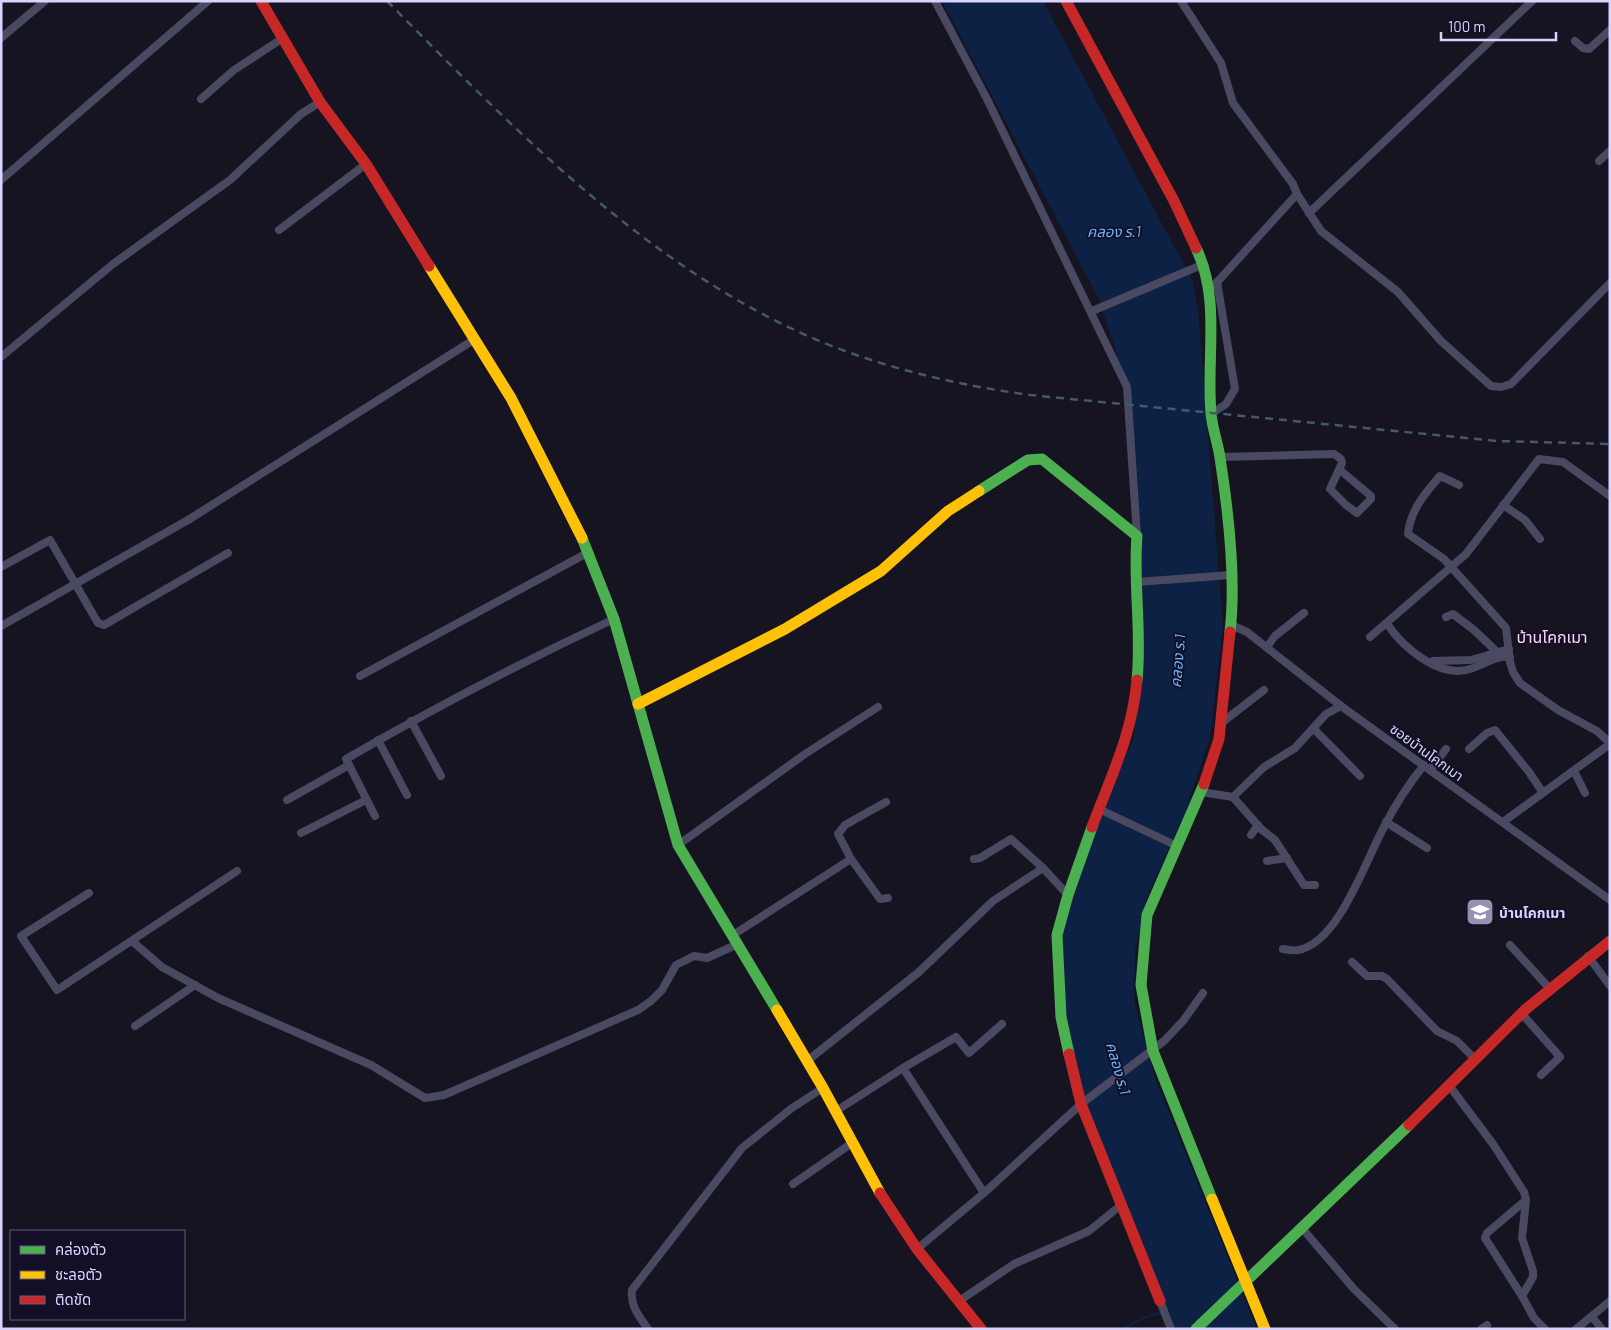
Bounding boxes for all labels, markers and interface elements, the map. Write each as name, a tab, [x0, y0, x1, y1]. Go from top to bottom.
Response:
scale bar	[1441, 10, 1556, 42]
text: 100 m	[1448, 17, 1486, 35]
water label: คลอง ร.1	[1087, 222, 1141, 240]
district label: บ้านโคกเมา	[1516, 627, 1588, 646]
water label: คลอง ร.1	[1166, 633, 1188, 689]
street label: ซอยบ้านโคกเมา	[1387, 720, 1467, 784]
school or university icon: บ้านโคกเมา	[1465, 897, 1495, 927]
place label: บ้านโคกเมา	[1499, 904, 1565, 921]
water label: คลอง ร.1	[1103, 1040, 1135, 1096]
legend	[10, 1230, 185, 1320]
text: คล่องตัว	[55, 1240, 106, 1258]
text: ชะลอตัว	[55, 1265, 102, 1283]
text: ติดขัด	[55, 1290, 91, 1308]

